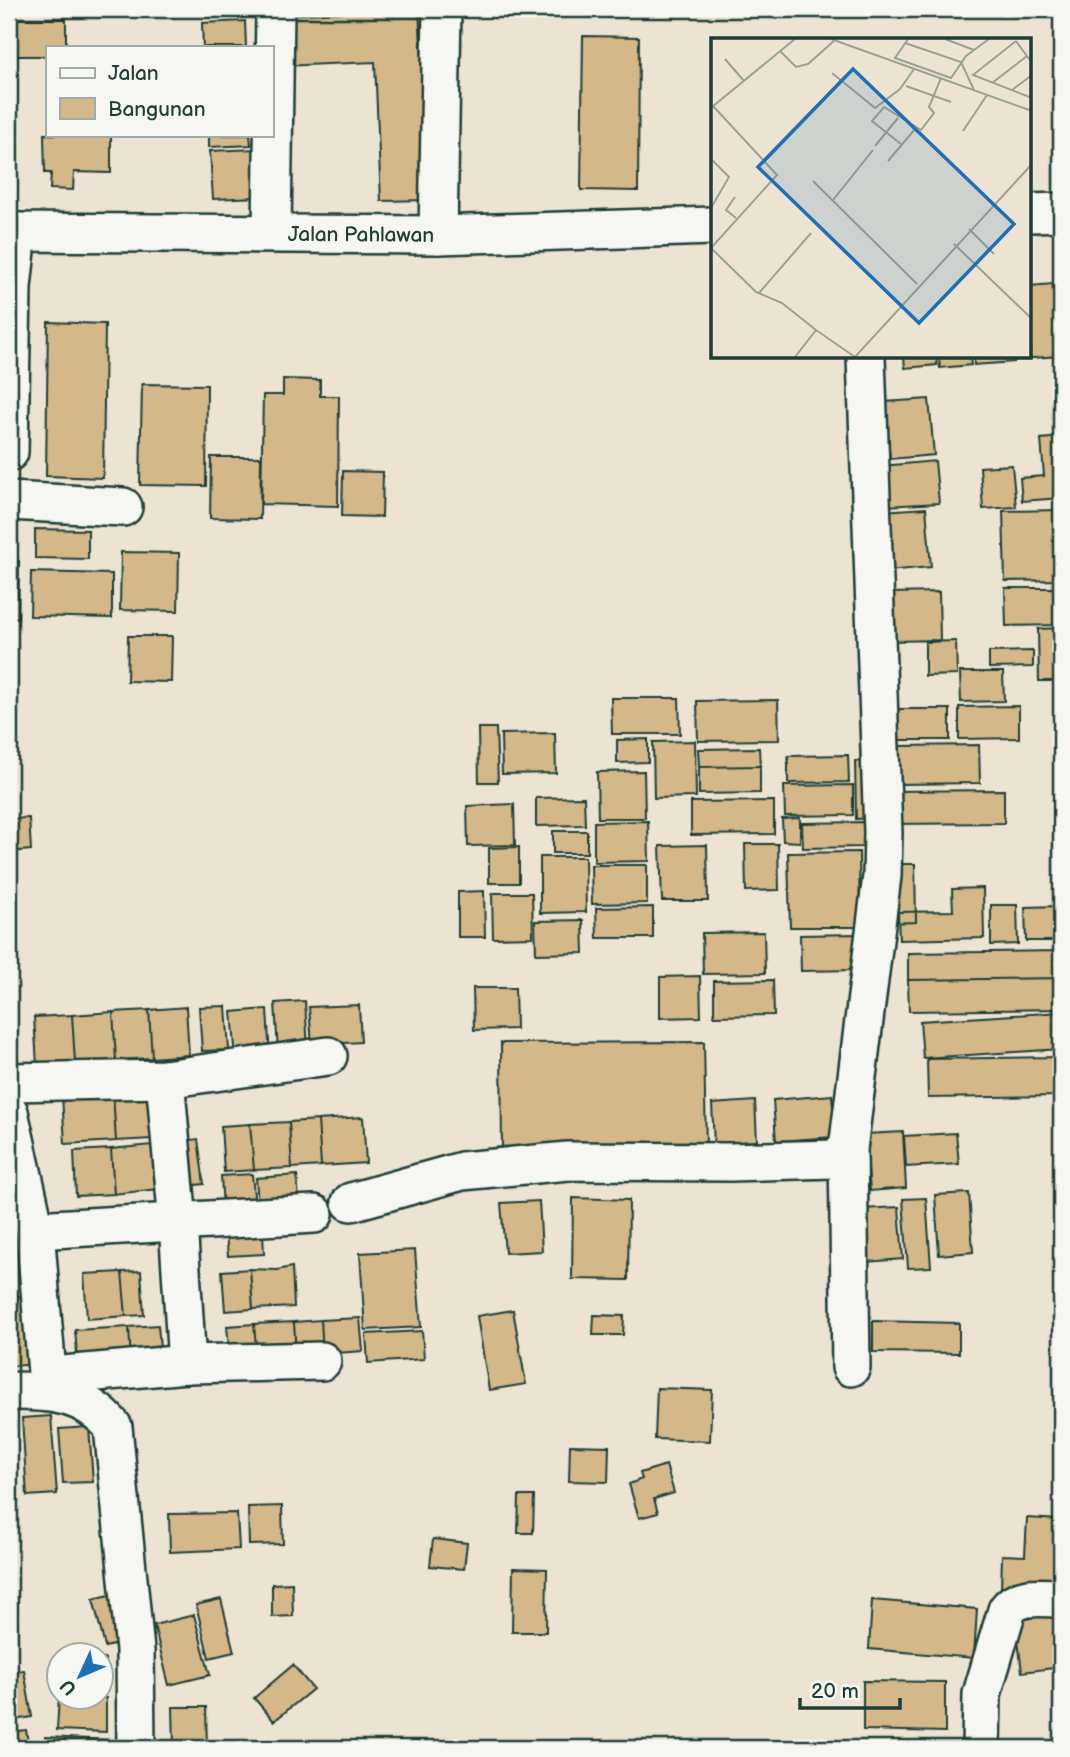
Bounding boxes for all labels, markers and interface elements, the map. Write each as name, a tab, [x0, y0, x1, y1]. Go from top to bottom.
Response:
inset map	[711, 38, 1032, 359]
legend	[46, 46, 273, 136]
text: Jalan	[108, 61, 159, 86]
text: Bangunan	[108, 97, 206, 122]
street label: Jalan Pahlawan	[288, 222, 434, 248]
north arrow	[46, 1642, 116, 1712]
scale bar	[800, 1666, 900, 1710]
text: U	[56, 1674, 82, 1700]
text: 20 m	[811, 1679, 859, 1704]

